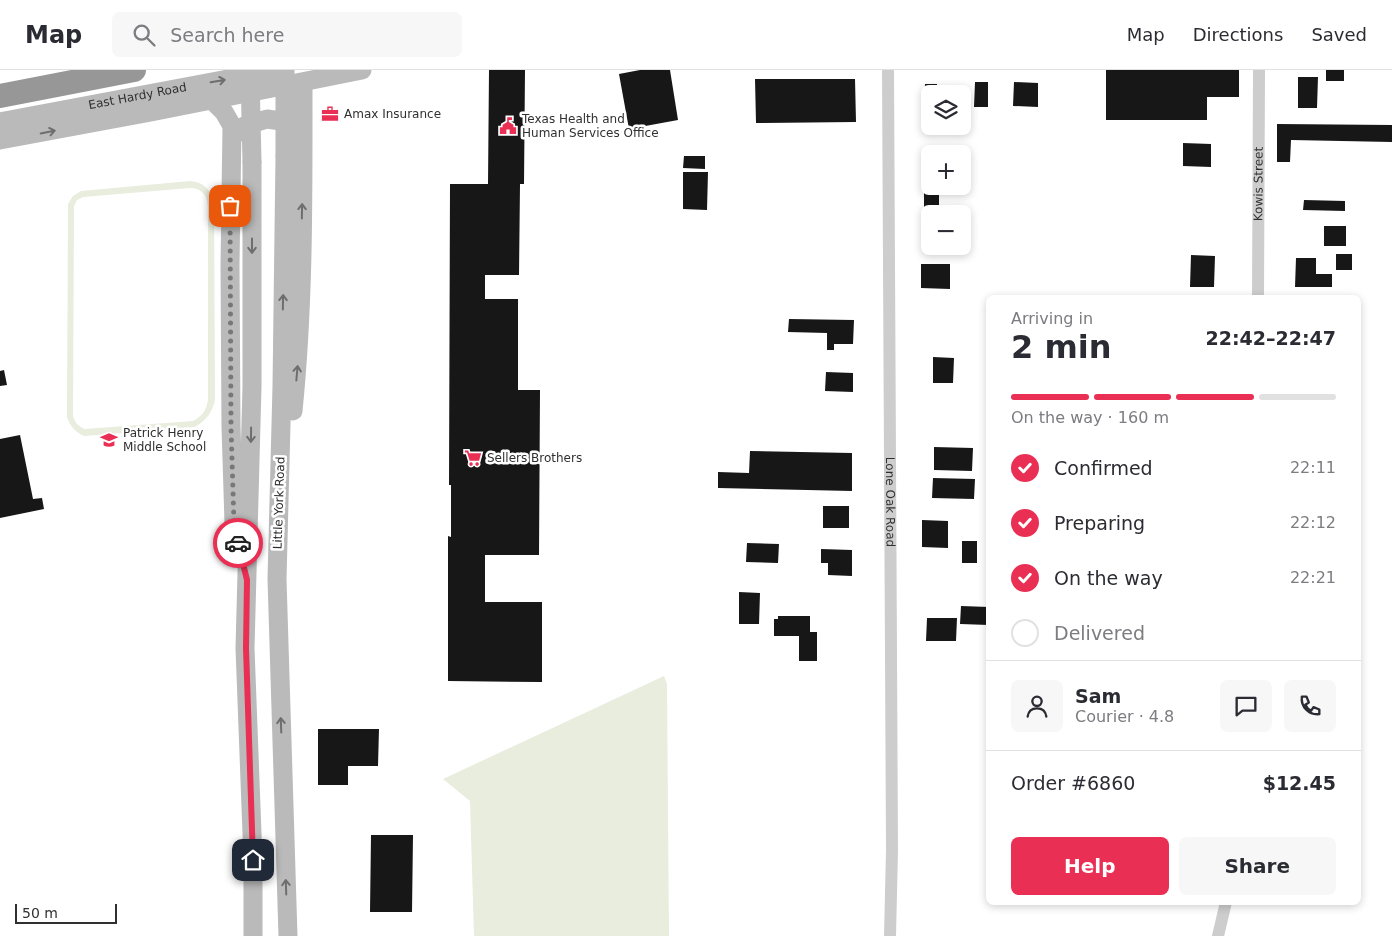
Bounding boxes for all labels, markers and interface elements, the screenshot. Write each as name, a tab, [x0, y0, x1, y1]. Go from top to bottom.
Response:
search box	[112, 12, 462, 57]
text: Map	[25, 21, 82, 49]
icon: search	[130, 21, 158, 49]
text: Search here	[170, 24, 284, 46]
text: Map	[1127, 24, 1165, 45]
text: Directions	[1193, 24, 1283, 45]
text: Saved	[1311, 24, 1367, 45]
one-way arrow	[209, 76, 225, 85]
street label: East Hardy Road	[87, 80, 188, 112]
map controls	[921, 85, 971, 255]
button: layers	[921, 85, 971, 135]
office icon: Amax Insurance	[320, 104, 340, 124]
place label: Amax Insurance	[344, 107, 441, 121]
place label: Texas Health and Human Services Office	[521, 112, 659, 140]
public building icon: Texas Health and Human Services Office	[498, 116, 518, 136]
one-way arrow	[40, 126, 56, 136]
button: +	[921, 145, 971, 195]
street label: Kowis Street	[1251, 146, 1266, 221]
pin	[209, 185, 251, 227]
icon: bag	[216, 192, 244, 220]
one-way arrow	[298, 203, 307, 219]
button: −	[921, 205, 971, 255]
one-way arrow	[247, 237, 257, 253]
one-way arrow	[278, 295, 288, 311]
text: Arriving in	[1011, 309, 1093, 328]
text: 22:42–22:47	[1206, 327, 1336, 349]
text: 2 min	[1011, 328, 1112, 366]
one-way arrow	[292, 366, 301, 382]
text: On the way · 160 m	[1011, 408, 1169, 427]
place label: Patrick Henry Middle School	[123, 426, 206, 454]
one-way arrow	[246, 426, 256, 442]
school or university icon: Patrick Henry Middle School	[99, 430, 119, 450]
supermarket icon: Sellers Brothers	[463, 448, 483, 468]
place label: Sellers Brothers	[487, 451, 582, 465]
icon: check	[1011, 454, 1039, 482]
street label: Little York Road	[270, 456, 288, 550]
street label: Lone Oak Road	[883, 457, 897, 547]
text: Confirmed	[1054, 457, 1153, 479]
text: 22:11	[1290, 458, 1336, 477]
icon: check	[1011, 509, 1039, 537]
text: Preparing	[1054, 512, 1145, 534]
text: 22:12	[1290, 513, 1336, 532]
courier	[213, 518, 263, 568]
icon: car	[224, 529, 252, 557]
icon: check	[1011, 564, 1039, 592]
text: On the way	[1054, 567, 1163, 589]
text: 22:21	[1290, 568, 1336, 587]
text: Delivered	[1054, 622, 1145, 644]
button: person	[1011, 680, 1063, 732]
button: chat	[1220, 680, 1272, 732]
button: phone	[1284, 680, 1336, 732]
text: Sam	[1075, 685, 1121, 707]
text: Courier · 4.8	[1075, 707, 1174, 726]
one-way arrow	[276, 717, 286, 734]
text: Order #6860	[1011, 772, 1135, 794]
text: $12.45	[1263, 772, 1336, 794]
button: Help	[1011, 837, 1169, 895]
button: Share	[1179, 837, 1336, 895]
pin	[232, 839, 274, 881]
icon: home	[239, 846, 267, 874]
one-way arrow	[282, 880, 291, 896]
scale bar	[15, 901, 118, 924]
text: 50 m	[22, 905, 58, 921]

